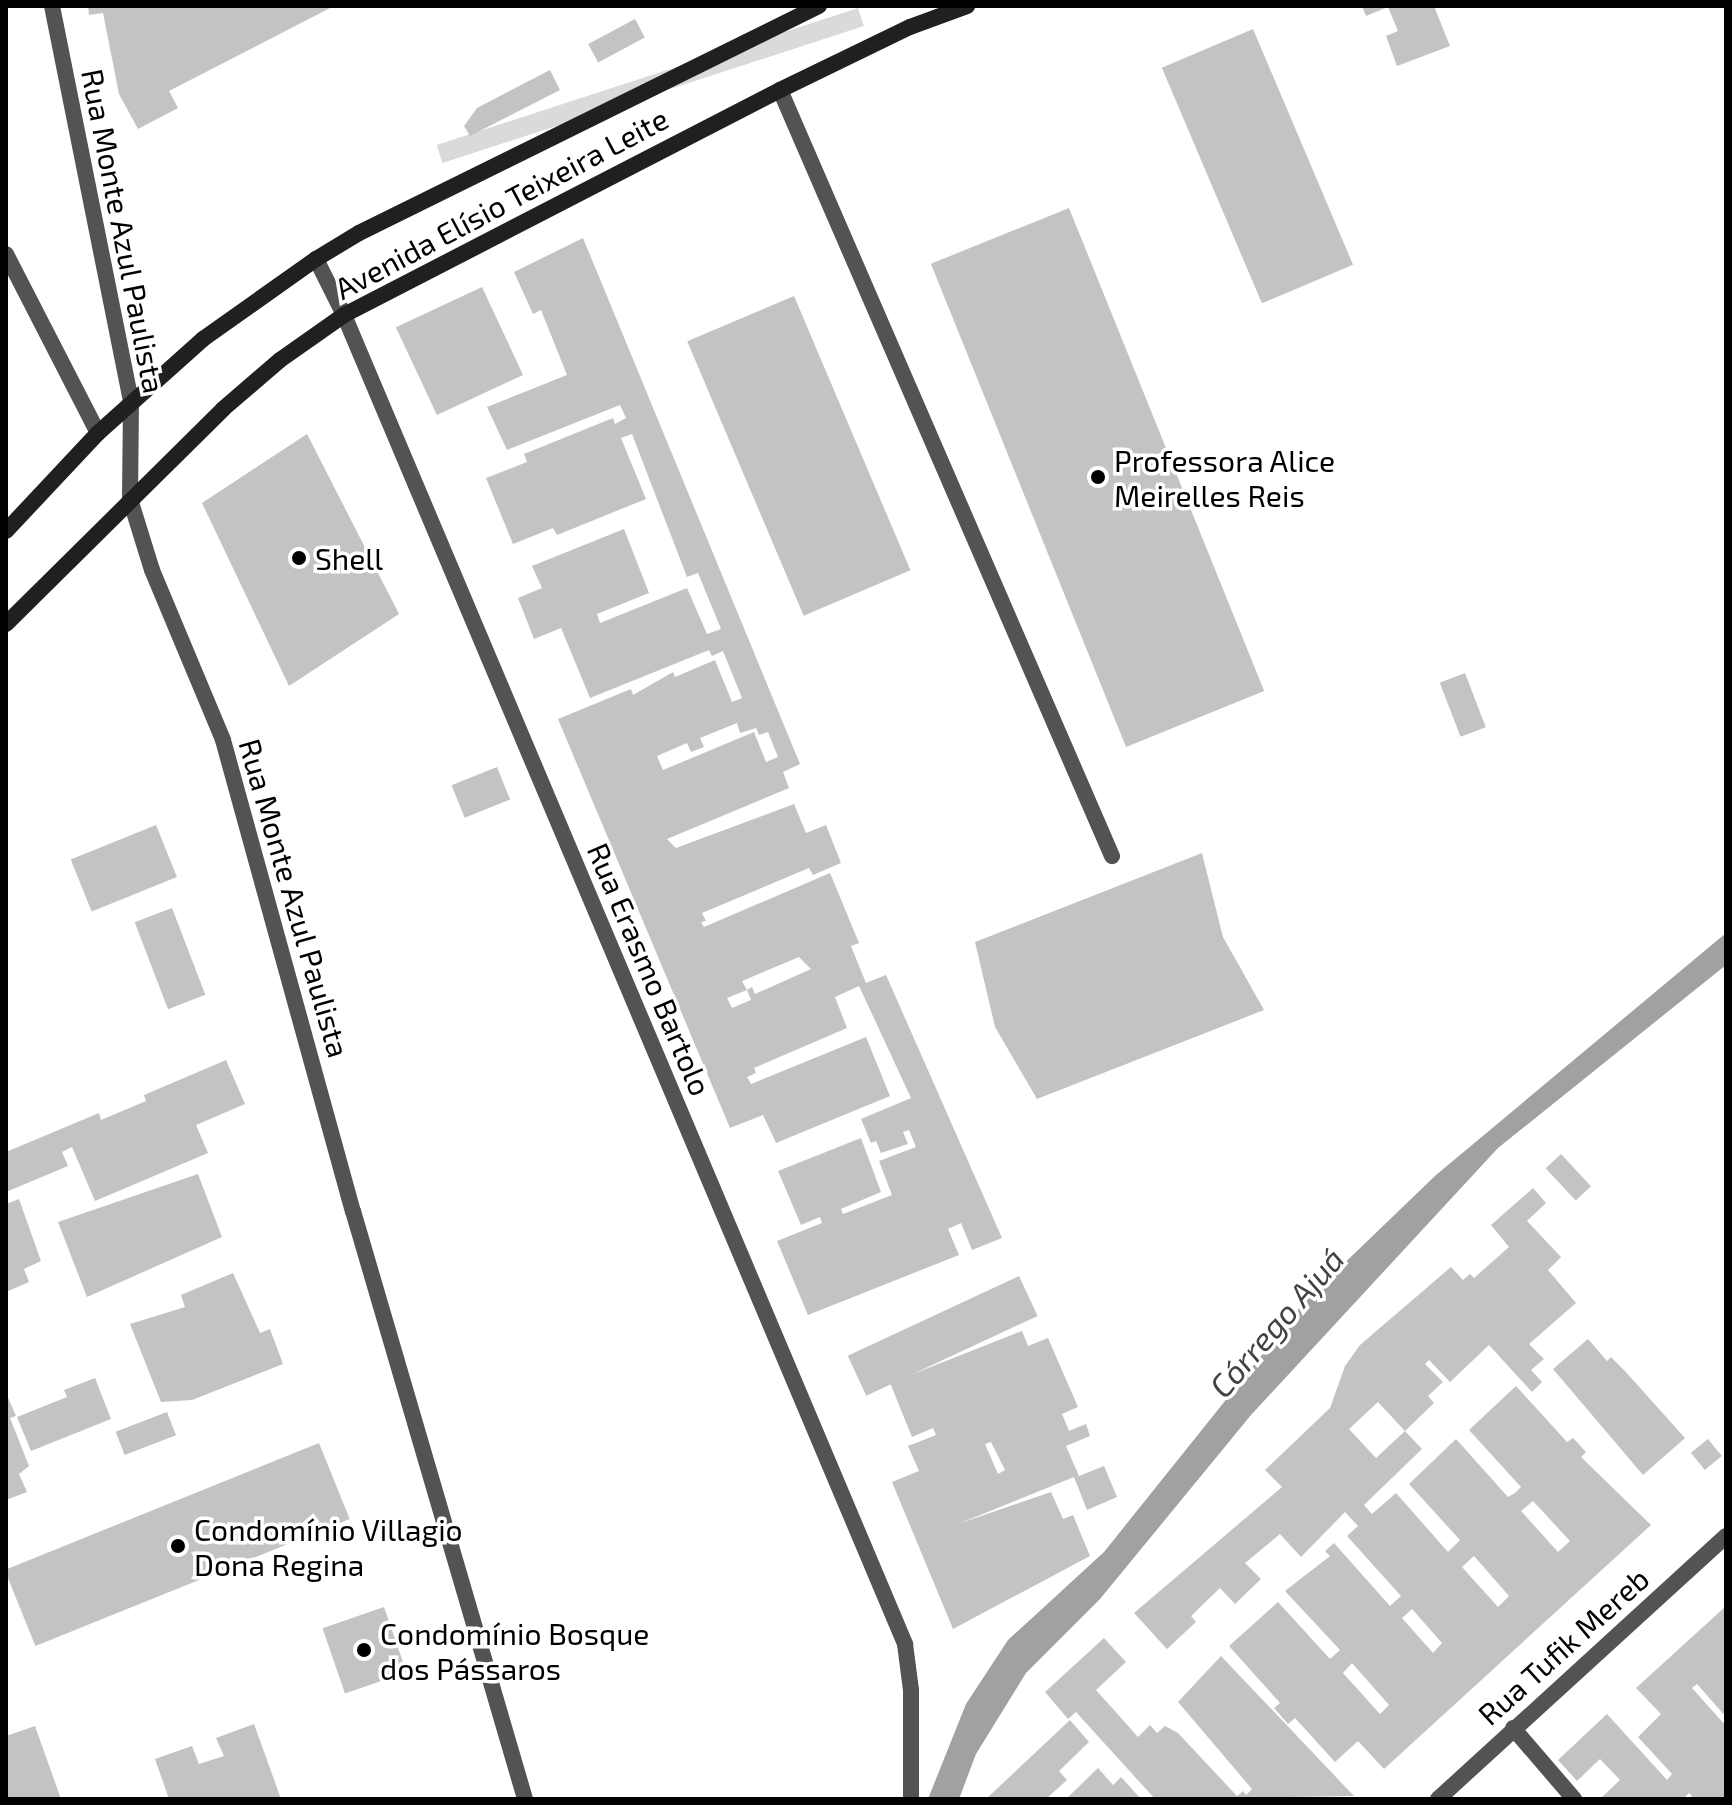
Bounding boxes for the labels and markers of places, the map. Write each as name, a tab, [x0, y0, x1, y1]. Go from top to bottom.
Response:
place label: Professora Alice Meirelles Reis	[1114, 442, 1336, 512]
marker: Professora Alice Meirelles Reis	[1089, 468, 1107, 486]
place label: Shell	[315, 540, 383, 576]
marker: Shell	[290, 549, 308, 567]
place label: Condomínio Villagio Dona Regina	[194, 1511, 463, 1582]
marker: Condomínio Villagio Dona Regina	[169, 1537, 187, 1555]
place label: Condomínio Bosque dos Pássaros	[380, 1615, 649, 1686]
marker: Condomínio Bosque dos Pássaros	[355, 1641, 373, 1659]

